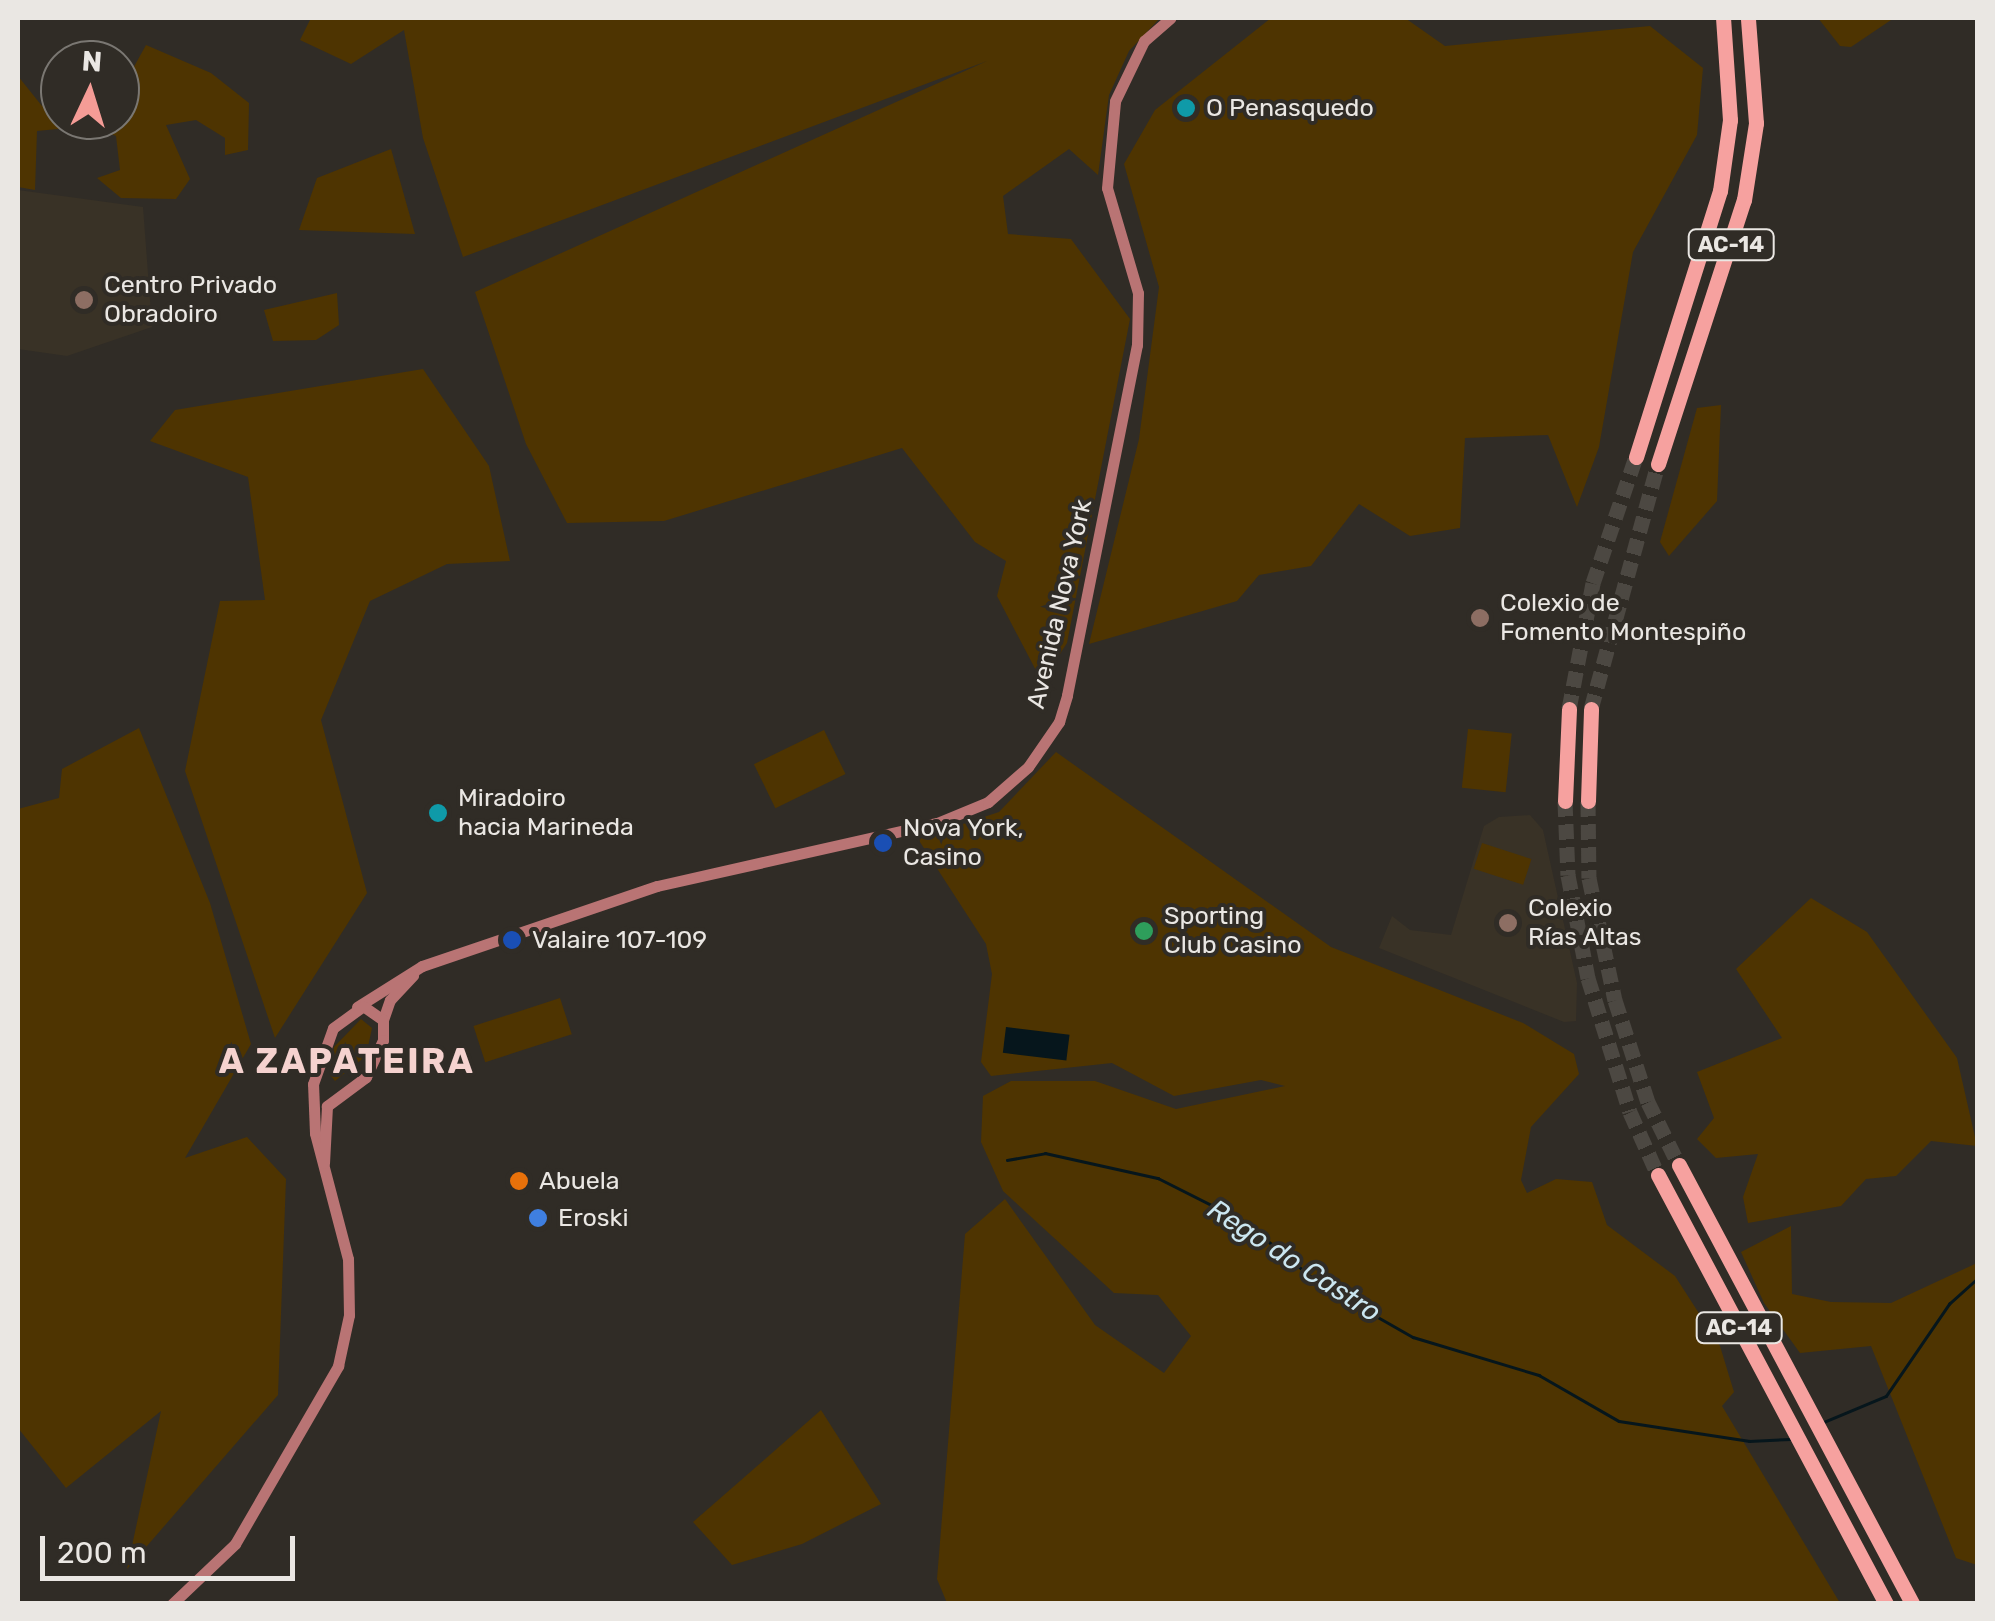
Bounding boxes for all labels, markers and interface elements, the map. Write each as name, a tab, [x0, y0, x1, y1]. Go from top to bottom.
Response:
north arrow	[40, 40, 140, 140]
text: N	[81, 44, 103, 79]
place label: O Penasquedo	[1206, 93, 1374, 123]
marker: O Penasquedo	[1175, 97, 1197, 119]
road number: AC-14	[1686, 228, 1776, 262]
place label: Centro Privado Obradoiro	[104, 271, 277, 330]
marker: Centro Privado Obradoiro	[73, 289, 95, 311]
street label: Avenida Nova York	[1021, 496, 1099, 712]
place label: Colexio de Fomento Montespiño	[1500, 589, 1746, 648]
marker: Colexio de Fomento Montespiño	[1469, 607, 1491, 629]
place label: Miradoiro hacia Marineda	[458, 784, 634, 843]
marker: Miradoiro hacia Marineda	[427, 802, 449, 824]
place label: Nova York, Casino	[903, 814, 1025, 873]
marker: Nova York, Casino	[872, 832, 894, 854]
place label: Colexio Rías Altas	[1528, 894, 1642, 953]
place label: Sporting Club Casino	[1164, 902, 1302, 961]
marker: Colexio Rías Altas	[1497, 912, 1519, 934]
marker: Sporting Club Casino	[1133, 920, 1155, 942]
place label: Valaire 107-109	[532, 925, 707, 955]
marker: Valaire 107-109	[501, 929, 523, 951]
district label: A ZAPATEIRA	[218, 1040, 476, 1082]
place label: Abuela	[539, 1166, 620, 1196]
marker: Abuela	[508, 1170, 530, 1192]
water label: Rego do Castro	[1201, 1193, 1387, 1329]
place label: Eroski	[558, 1203, 628, 1233]
marker: Eroski	[527, 1207, 549, 1229]
road number: AC-14	[1694, 1311, 1784, 1345]
scale bar	[45, 1516, 300, 1578]
text: 200 m	[57, 1535, 147, 1571]

